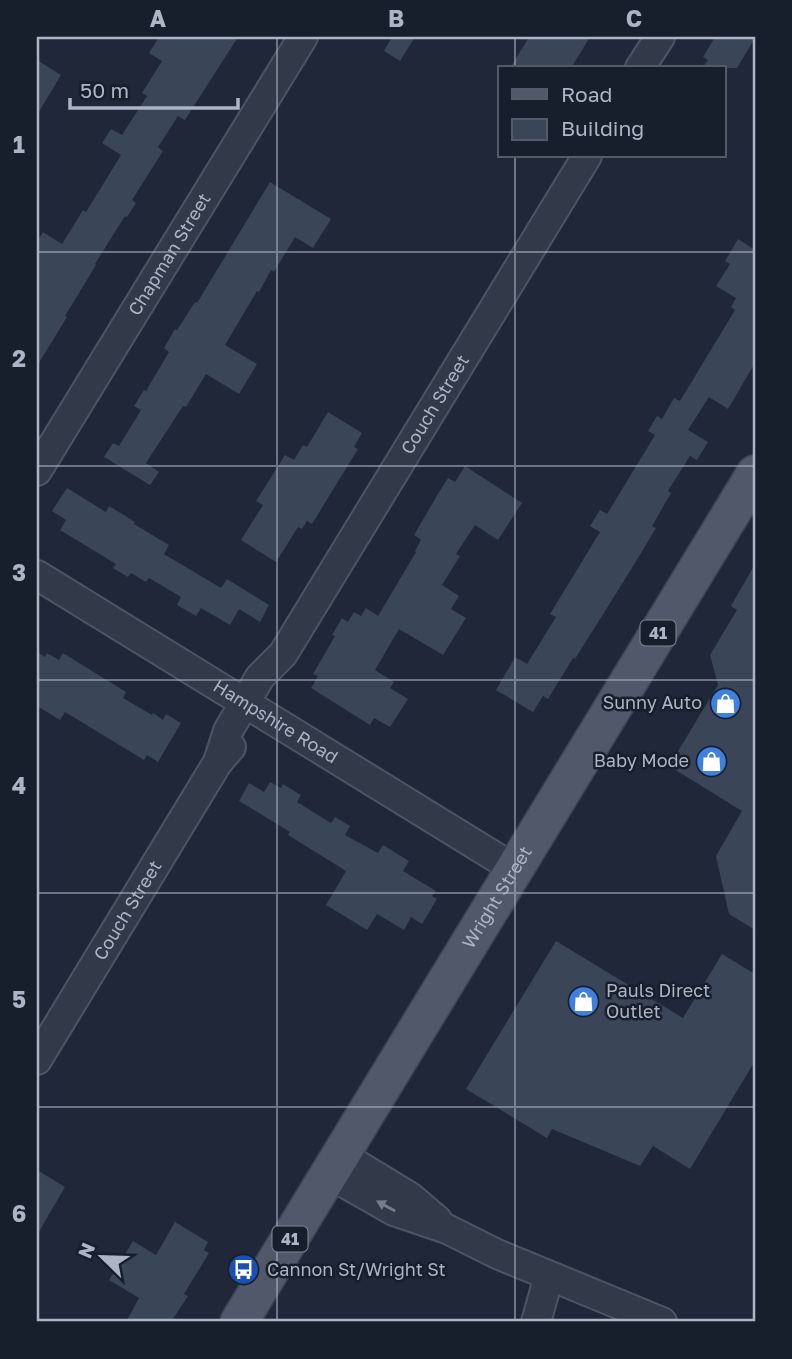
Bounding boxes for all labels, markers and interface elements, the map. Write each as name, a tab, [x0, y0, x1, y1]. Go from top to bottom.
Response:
text: A	[150, 4, 167, 32]
text: B	[388, 4, 404, 32]
text: C	[626, 4, 642, 32]
scale bar	[70, 66, 238, 110]
legend	[498, 66, 726, 158]
text: 50 m	[80, 77, 129, 103]
text: Road	[561, 81, 612, 107]
text: Building	[561, 115, 644, 141]
text: 1	[13, 130, 25, 158]
street label: Chapman Street	[123, 189, 215, 319]
text: 2	[12, 344, 26, 372]
street label: Couch Street	[396, 350, 473, 458]
text: 3	[12, 558, 26, 586]
road number: 41	[640, 620, 676, 646]
street label: Hampshire Road	[210, 674, 342, 767]
shop icon: Sunny Auto	[708, 686, 742, 720]
place label: Sunny Auto	[603, 691, 702, 713]
shop icon: Baby Mode	[695, 744, 729, 778]
place label: Baby Mode	[594, 749, 689, 771]
text: 4	[12, 771, 26, 799]
street label: Wright Street	[457, 842, 536, 952]
street label: Couch Street	[88, 856, 166, 964]
place label: Pauls Direct Outlet	[606, 979, 710, 1022]
shop icon: Pauls Direct Outlet	[566, 984, 600, 1018]
text: 5	[12, 985, 26, 1013]
text: 6	[12, 1199, 26, 1227]
one-way arrow	[376, 1200, 396, 1212]
north arrow	[66, 1222, 136, 1292]
road number: 41	[272, 1226, 308, 1252]
text: N	[72, 1239, 99, 1261]
bus stop icon: Cannon St/Wright St	[227, 1253, 261, 1287]
place label: Cannon St/Wright St	[267, 1258, 446, 1280]

